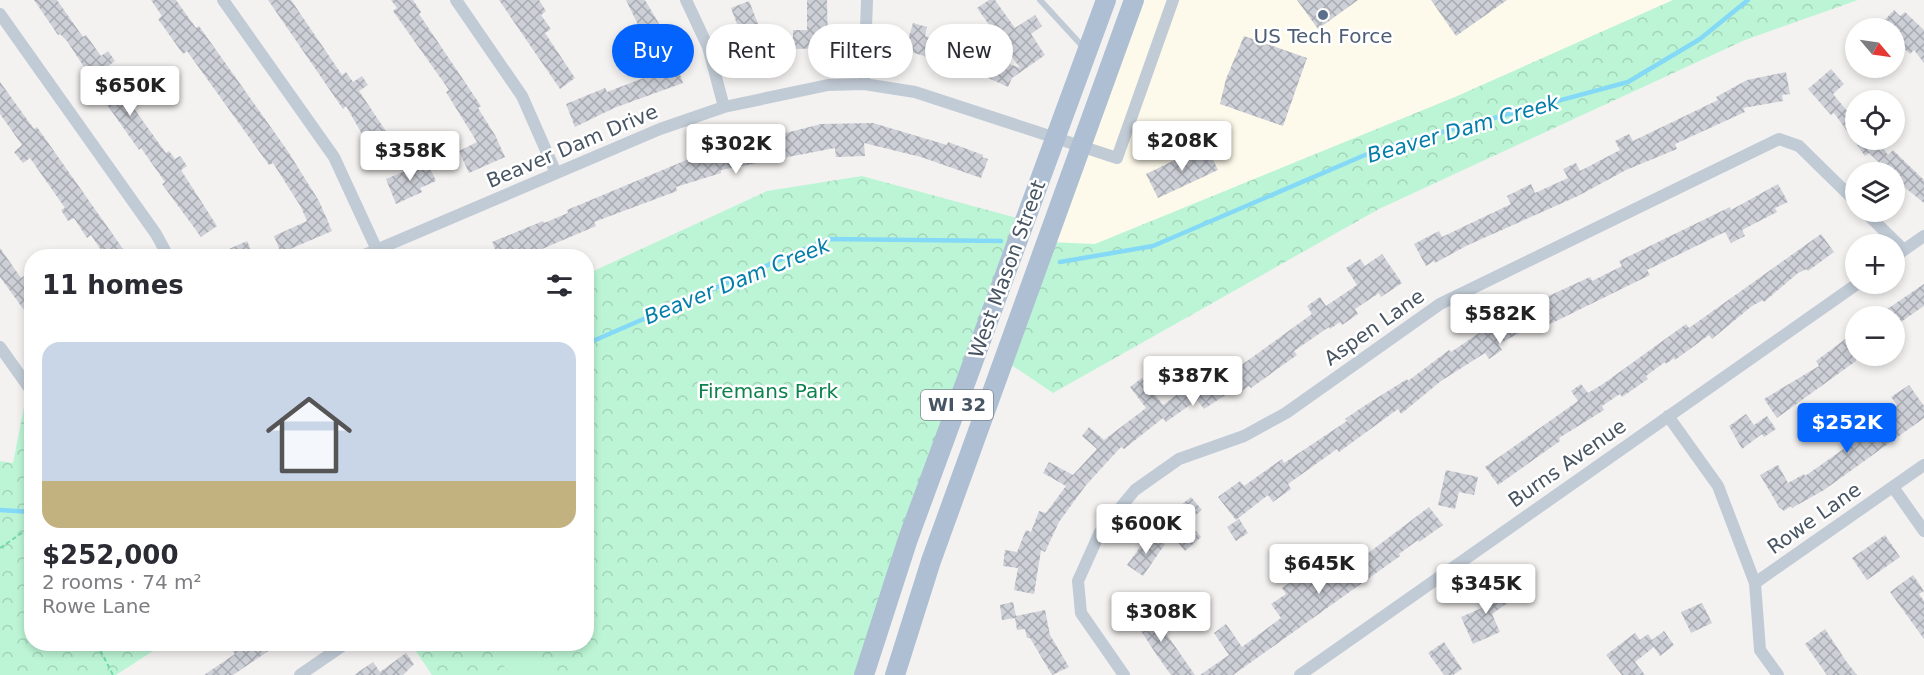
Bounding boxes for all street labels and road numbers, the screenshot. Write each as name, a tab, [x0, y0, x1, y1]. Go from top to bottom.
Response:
street label: Beaver Dam Drive	[483, 99, 661, 193]
street label: West Mason Street	[964, 177, 1050, 361]
street label: Aspen Lane	[1319, 284, 1429, 370]
road number: WI 32	[921, 390, 993, 420]
street label: Burns Avenue	[1504, 414, 1630, 512]
street label: Rowe Lane	[1763, 477, 1865, 559]

